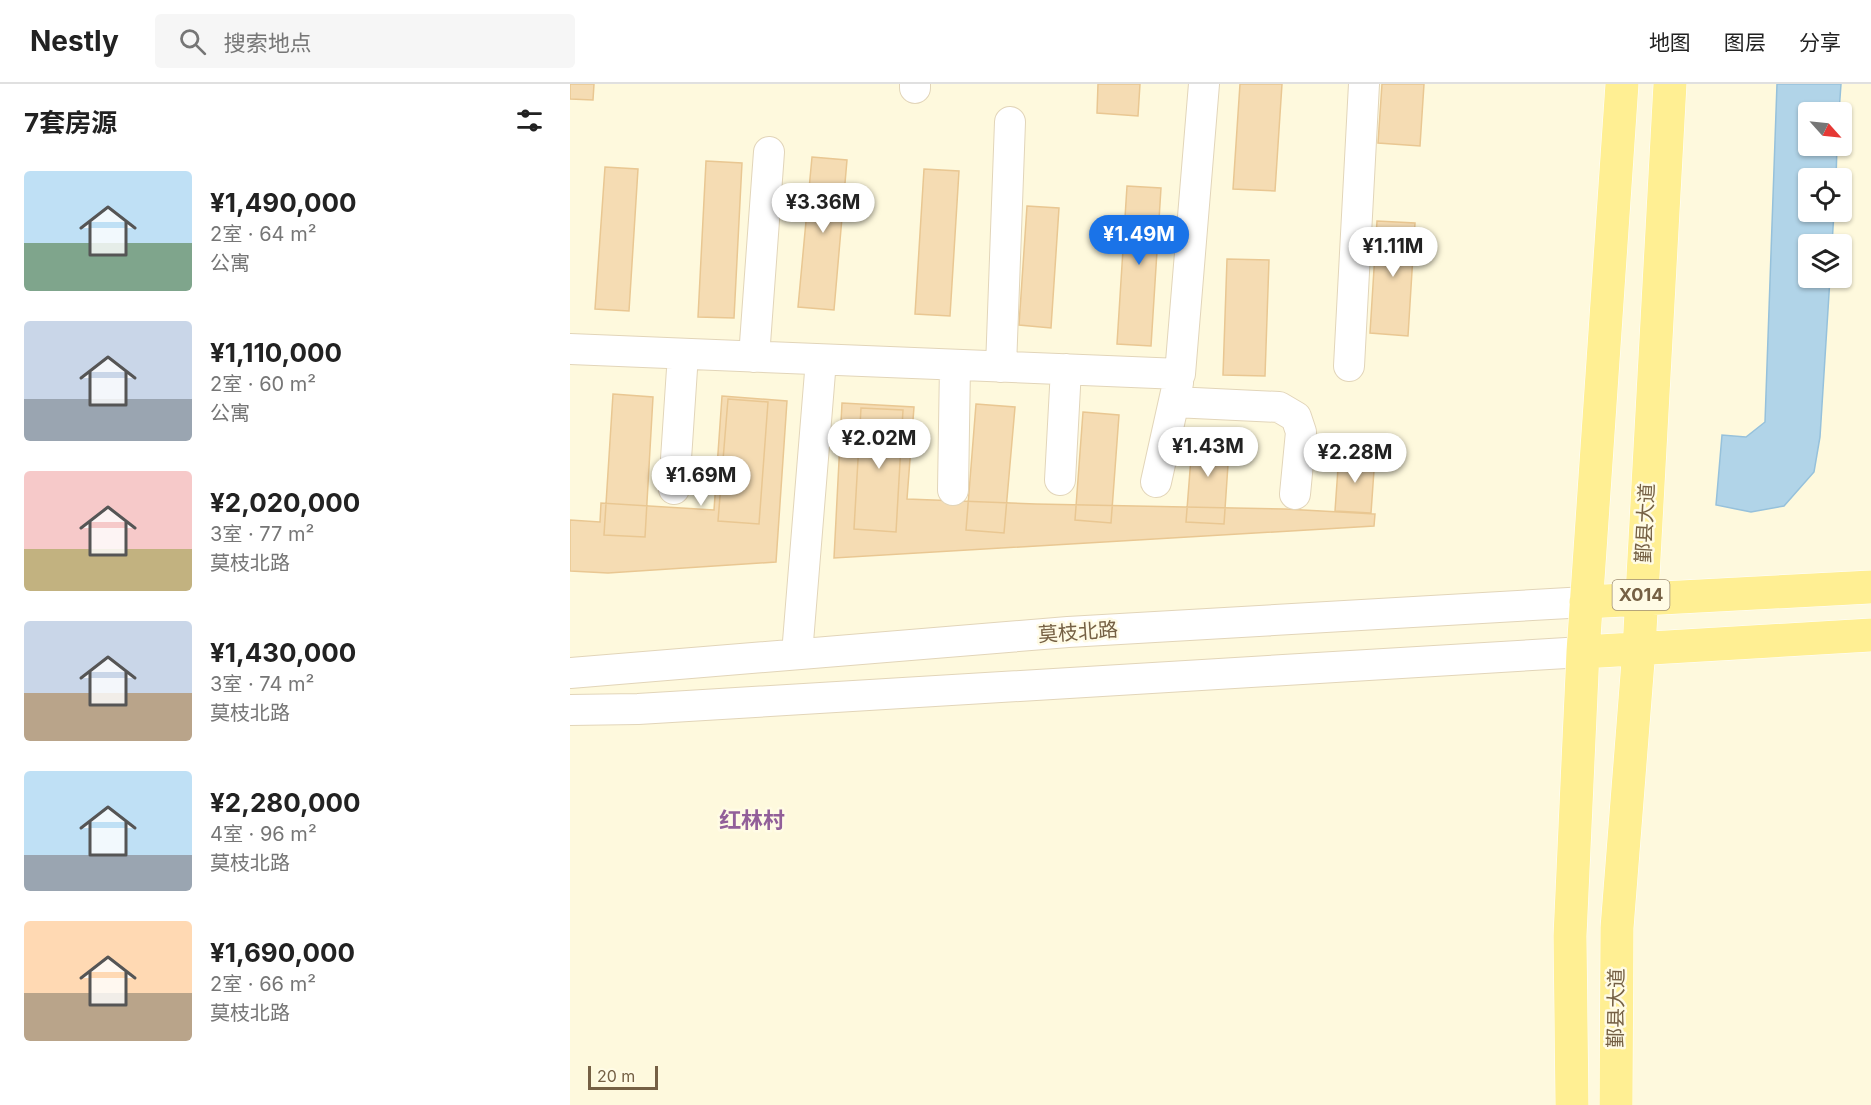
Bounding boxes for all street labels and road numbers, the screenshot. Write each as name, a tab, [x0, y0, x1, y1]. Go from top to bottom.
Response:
street label: 鄞县大道	[1631, 482, 1659, 564]
road number: X014	[1612, 580, 1670, 610]
street label: 莫枝北路	[1037, 617, 1119, 647]
street label: 鄞县大道	[1603, 968, 1629, 1048]

